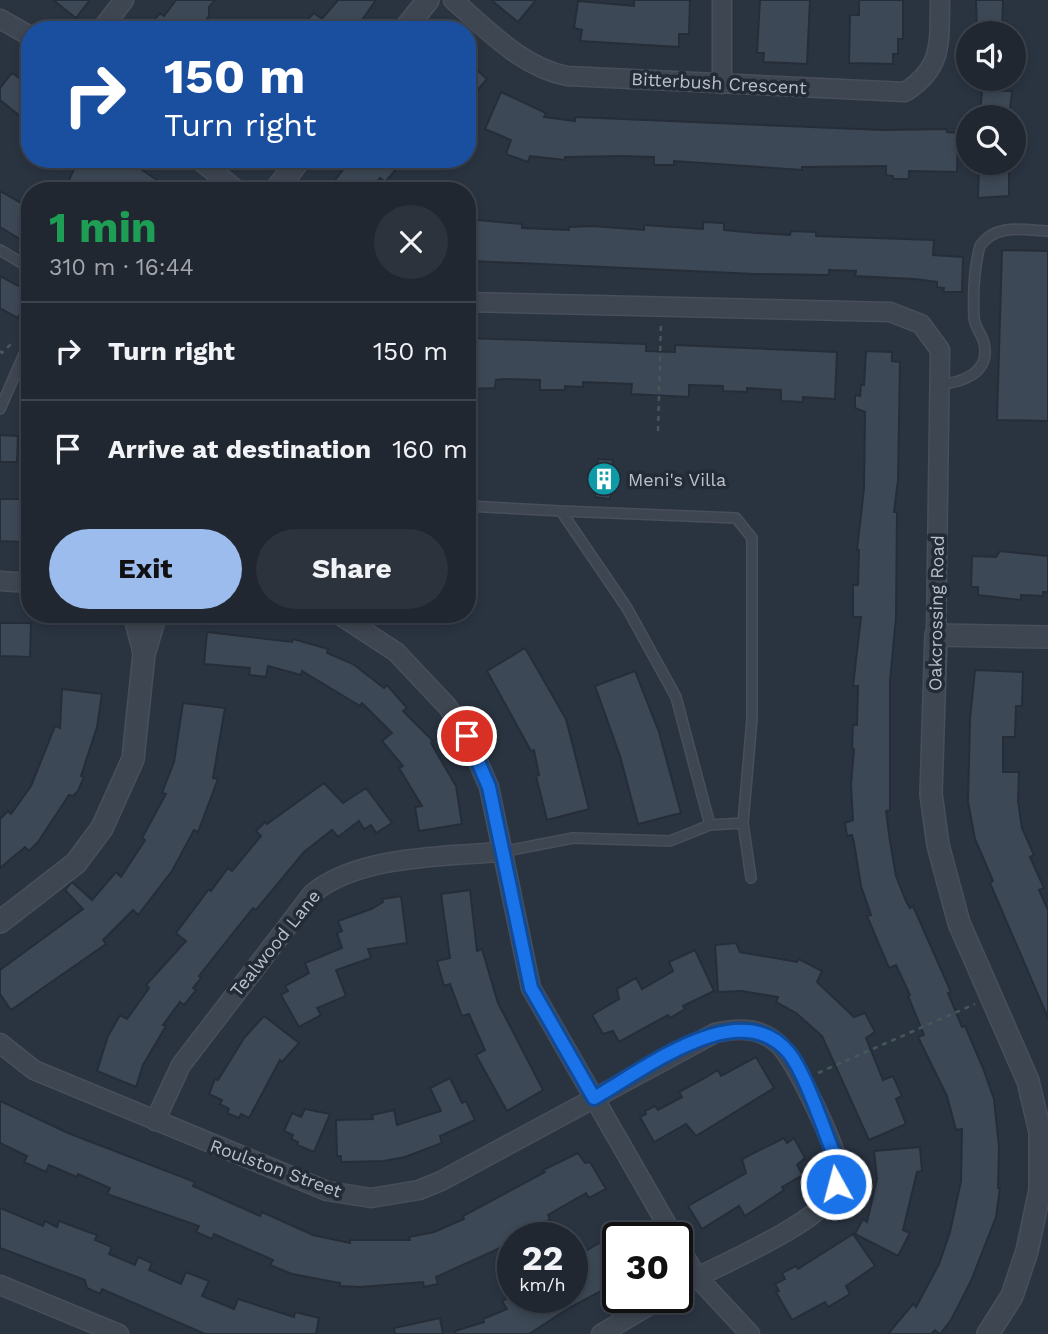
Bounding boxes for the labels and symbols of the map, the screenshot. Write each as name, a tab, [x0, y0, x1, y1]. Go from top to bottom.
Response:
street label: Bitterbush Crescent	[631, 68, 808, 98]
building icon: Meni's Villa	[585, 460, 623, 498]
place label: Meni's Villa	[628, 469, 726, 490]
street label: Oakcrossing Road	[924, 535, 948, 691]
pin	[437, 706, 497, 766]
street label: Tealwood Lane	[226, 886, 324, 1000]
street label: Roulston Street	[207, 1134, 345, 1202]
position arrow	[799, 1147, 873, 1221]
speed limit sign: 30	[602, 1222, 693, 1313]

